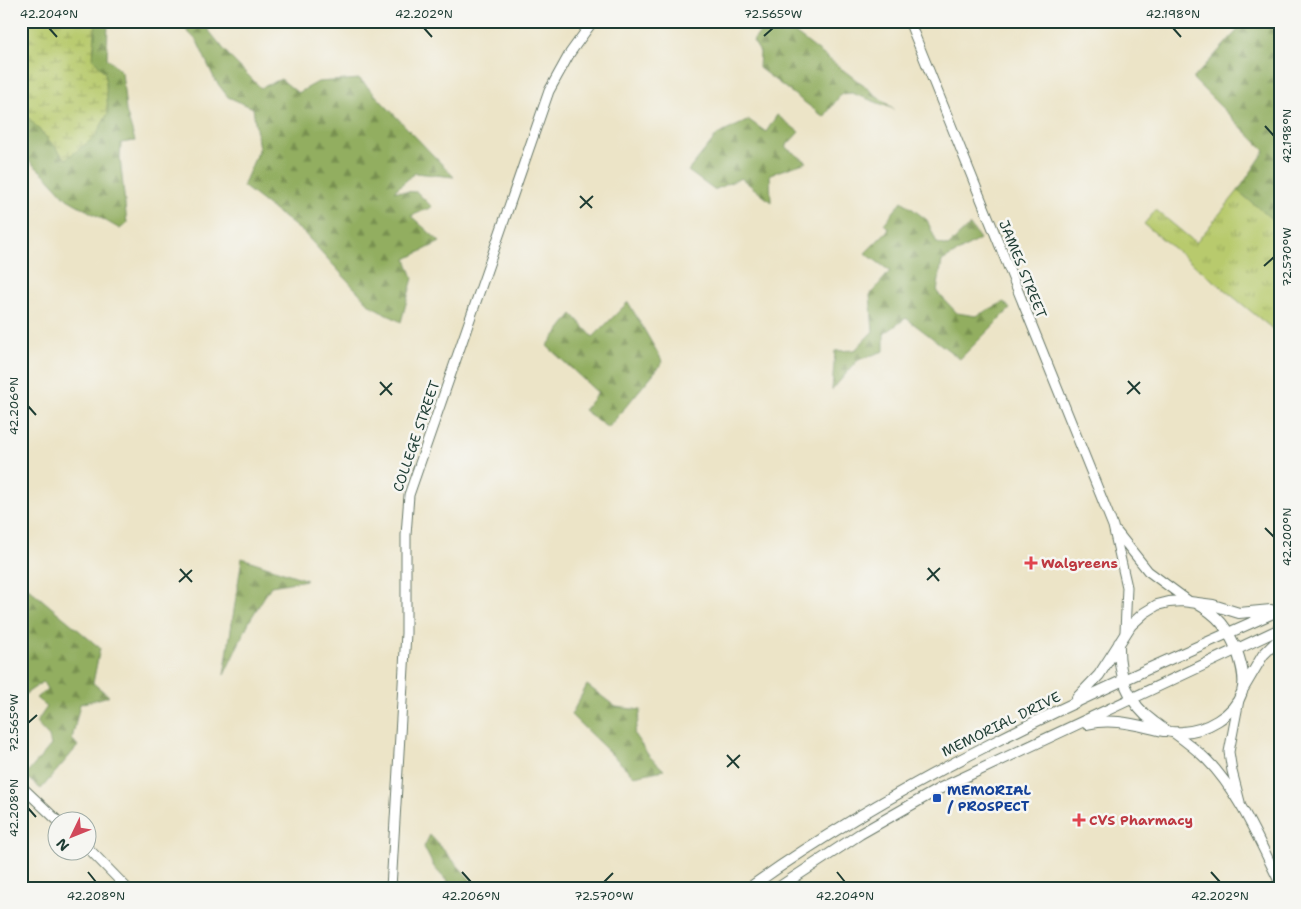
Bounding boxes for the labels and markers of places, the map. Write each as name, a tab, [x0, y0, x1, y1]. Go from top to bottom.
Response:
place label: Walgreens	[1041, 554, 1118, 572]
marker: Walgreens	[1025, 557, 1037, 569]
place label: MEMORIAL / PROSPECT	[947, 781, 1032, 815]
marker: MEMORIAL / PROSPECT	[931, 792, 943, 804]
place label: CVS Pharmacy	[1089, 811, 1193, 829]
marker: CVS Pharmacy	[1073, 814, 1085, 826]

